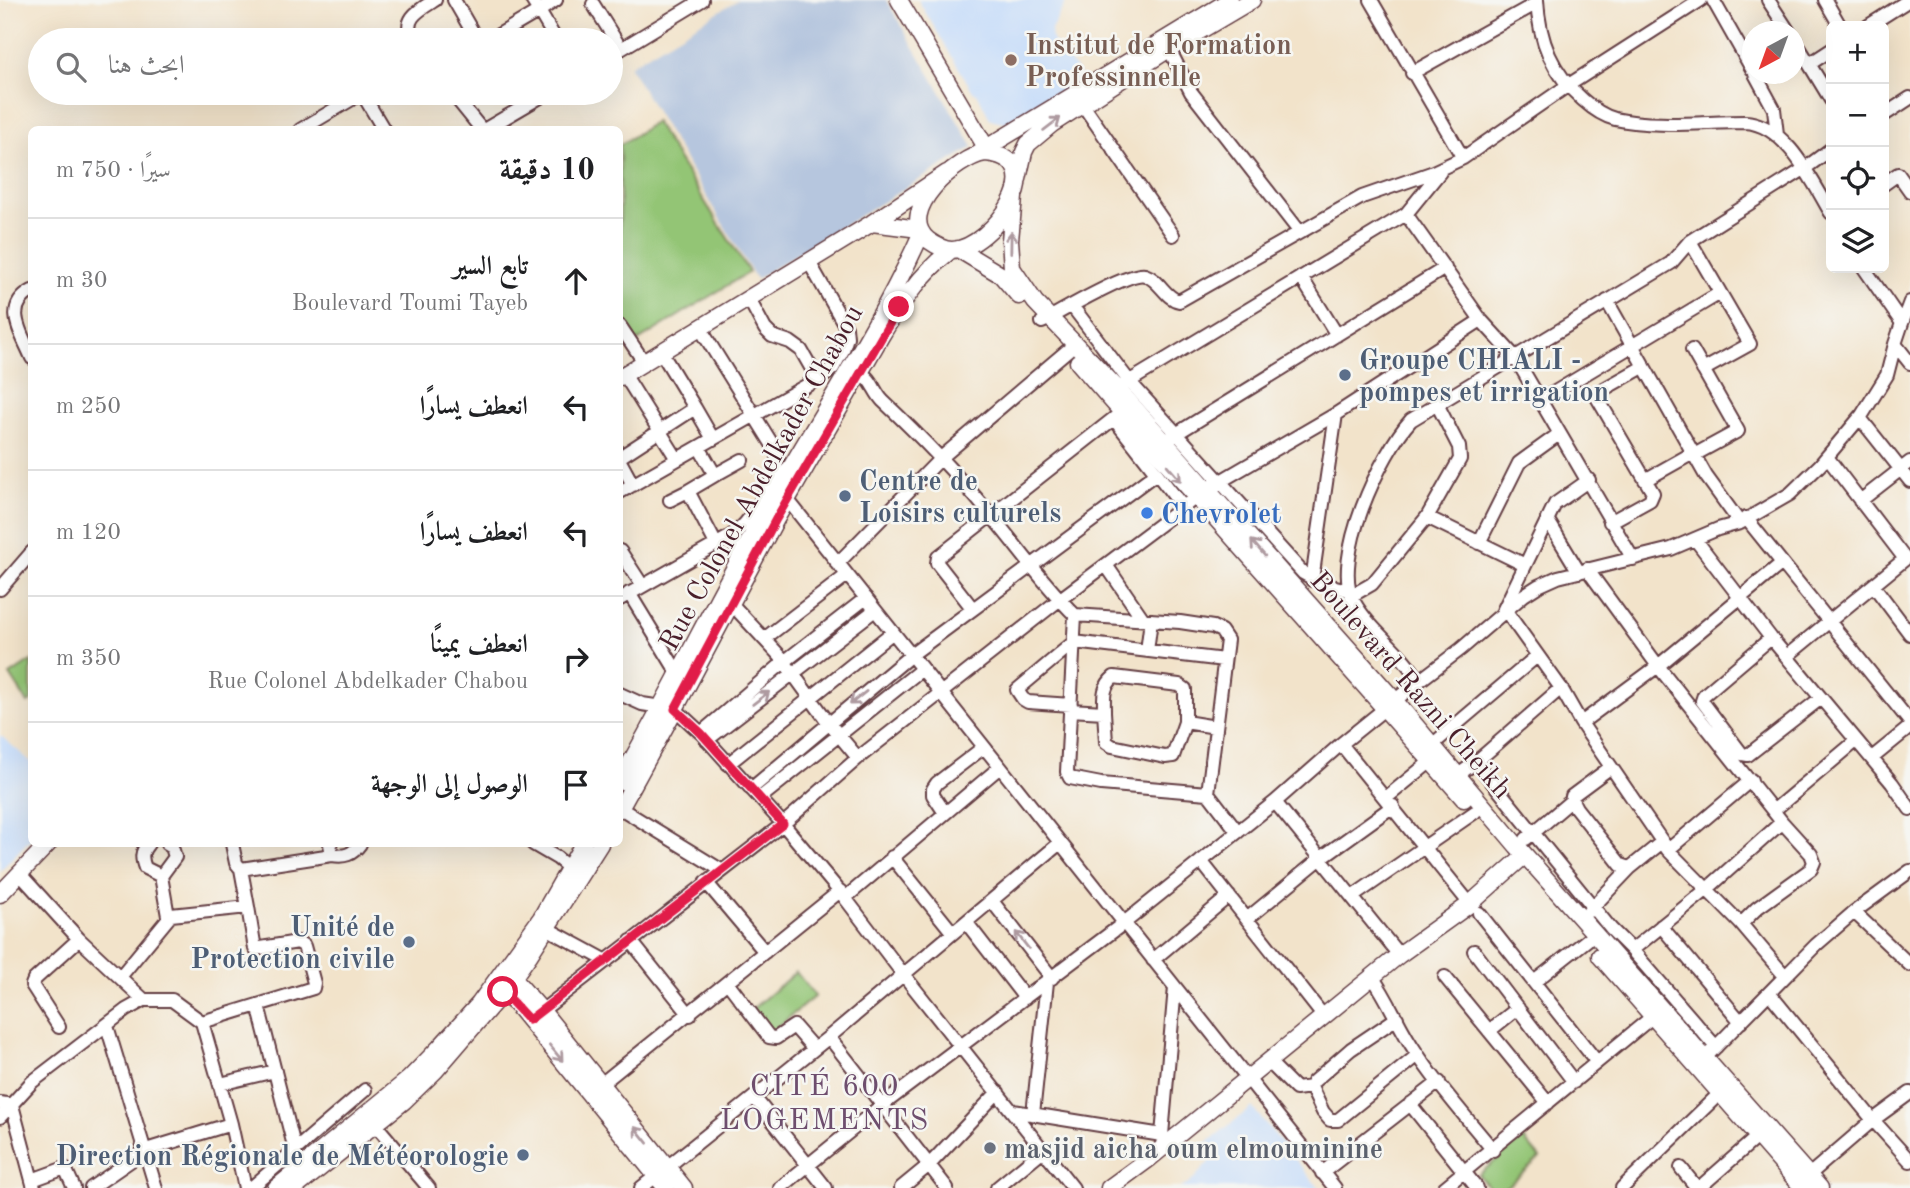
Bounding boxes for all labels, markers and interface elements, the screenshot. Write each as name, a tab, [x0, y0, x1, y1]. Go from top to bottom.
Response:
north arrow	[1742, 21, 1805, 84]
map controls	[1826, 21, 1889, 273]
button: +	[1826, 21, 1889, 84]
search box	[28, 28, 623, 105]
place label: Institut de Formation Professinnelle	[1025, 33, 1292, 93]
icon: search	[52, 48, 90, 86]
marker: Institut de Formation Professinnelle	[1003, 52, 1019, 68]
text: ابحث هنا	[108, 53, 185, 79]
button: −	[1826, 84, 1889, 147]
one-way arrow	[1043, 116, 1061, 131]
button: locate	[1826, 147, 1889, 210]
text: 10 دقيقة	[499, 156, 595, 186]
text: سيرًا · 750 m	[56, 159, 171, 182]
button: layers	[1826, 210, 1889, 273]
one-way arrow	[1004, 231, 1018, 254]
text: تابع السير	[453, 254, 528, 280]
icon: ahead	[557, 262, 595, 300]
text: 30 m	[56, 269, 107, 292]
route end	[883, 291, 914, 322]
text: Boulevard Toumi Tayeb	[292, 292, 528, 315]
street label: Rue Colonel Abdelkader Chabou	[656, 301, 869, 656]
place label: Groupe CHIALI - pompes et irrigation	[1359, 348, 1609, 408]
marker: Groupe CHIALI - pompes et irrigation	[1337, 367, 1353, 383]
icon: left	[557, 388, 595, 426]
text: انعطف يسارًا	[420, 394, 528, 420]
text: 250 m	[56, 395, 121, 418]
one-way arrow	[1166, 464, 1182, 482]
place label: Centre de Loisirs culturels	[859, 469, 1061, 529]
marker: Centre de Loisirs culturels	[837, 488, 853, 504]
place label: Chevrolet	[1161, 502, 1282, 530]
marker: Chevrolet	[1139, 505, 1155, 521]
icon: left	[557, 514, 595, 552]
text: انعطف يسارًا	[420, 520, 528, 546]
text: 120 m	[56, 521, 121, 544]
one-way arrow	[1250, 539, 1266, 557]
street label: Boulevard Razni Cheikh	[1304, 567, 1516, 805]
text: انعطف يمينًا	[430, 632, 528, 658]
icon: right	[557, 640, 595, 678]
text: 350 m	[56, 647, 121, 670]
text: Rue Colonel Abdelkader Chabou	[207, 670, 528, 693]
one-way arrow	[850, 690, 868, 706]
one-way arrow	[751, 691, 770, 706]
icon: arrive	[557, 766, 595, 804]
text: الوصول إلى الوجهة	[371, 772, 528, 798]
place label: Unité de Protection civile	[190, 915, 395, 975]
one-way arrow	[1014, 931, 1029, 949]
marker: Unité de Protection civile	[401, 934, 417, 950]
route start	[487, 976, 518, 1007]
one-way arrow	[548, 1043, 563, 1061]
district label: CITÉ 600 LOGEMENTS	[720, 1067, 930, 1136]
one-way arrow	[634, 1126, 649, 1144]
place label: masjid aicha oum elmouminine	[1004, 1137, 1383, 1165]
marker: masjid aicha oum elmouminine	[982, 1140, 998, 1156]
place label: Direction Régionale de Météorologie	[55, 1144, 509, 1172]
marker: Direction Régionale de Météorologie	[515, 1147, 531, 1163]

